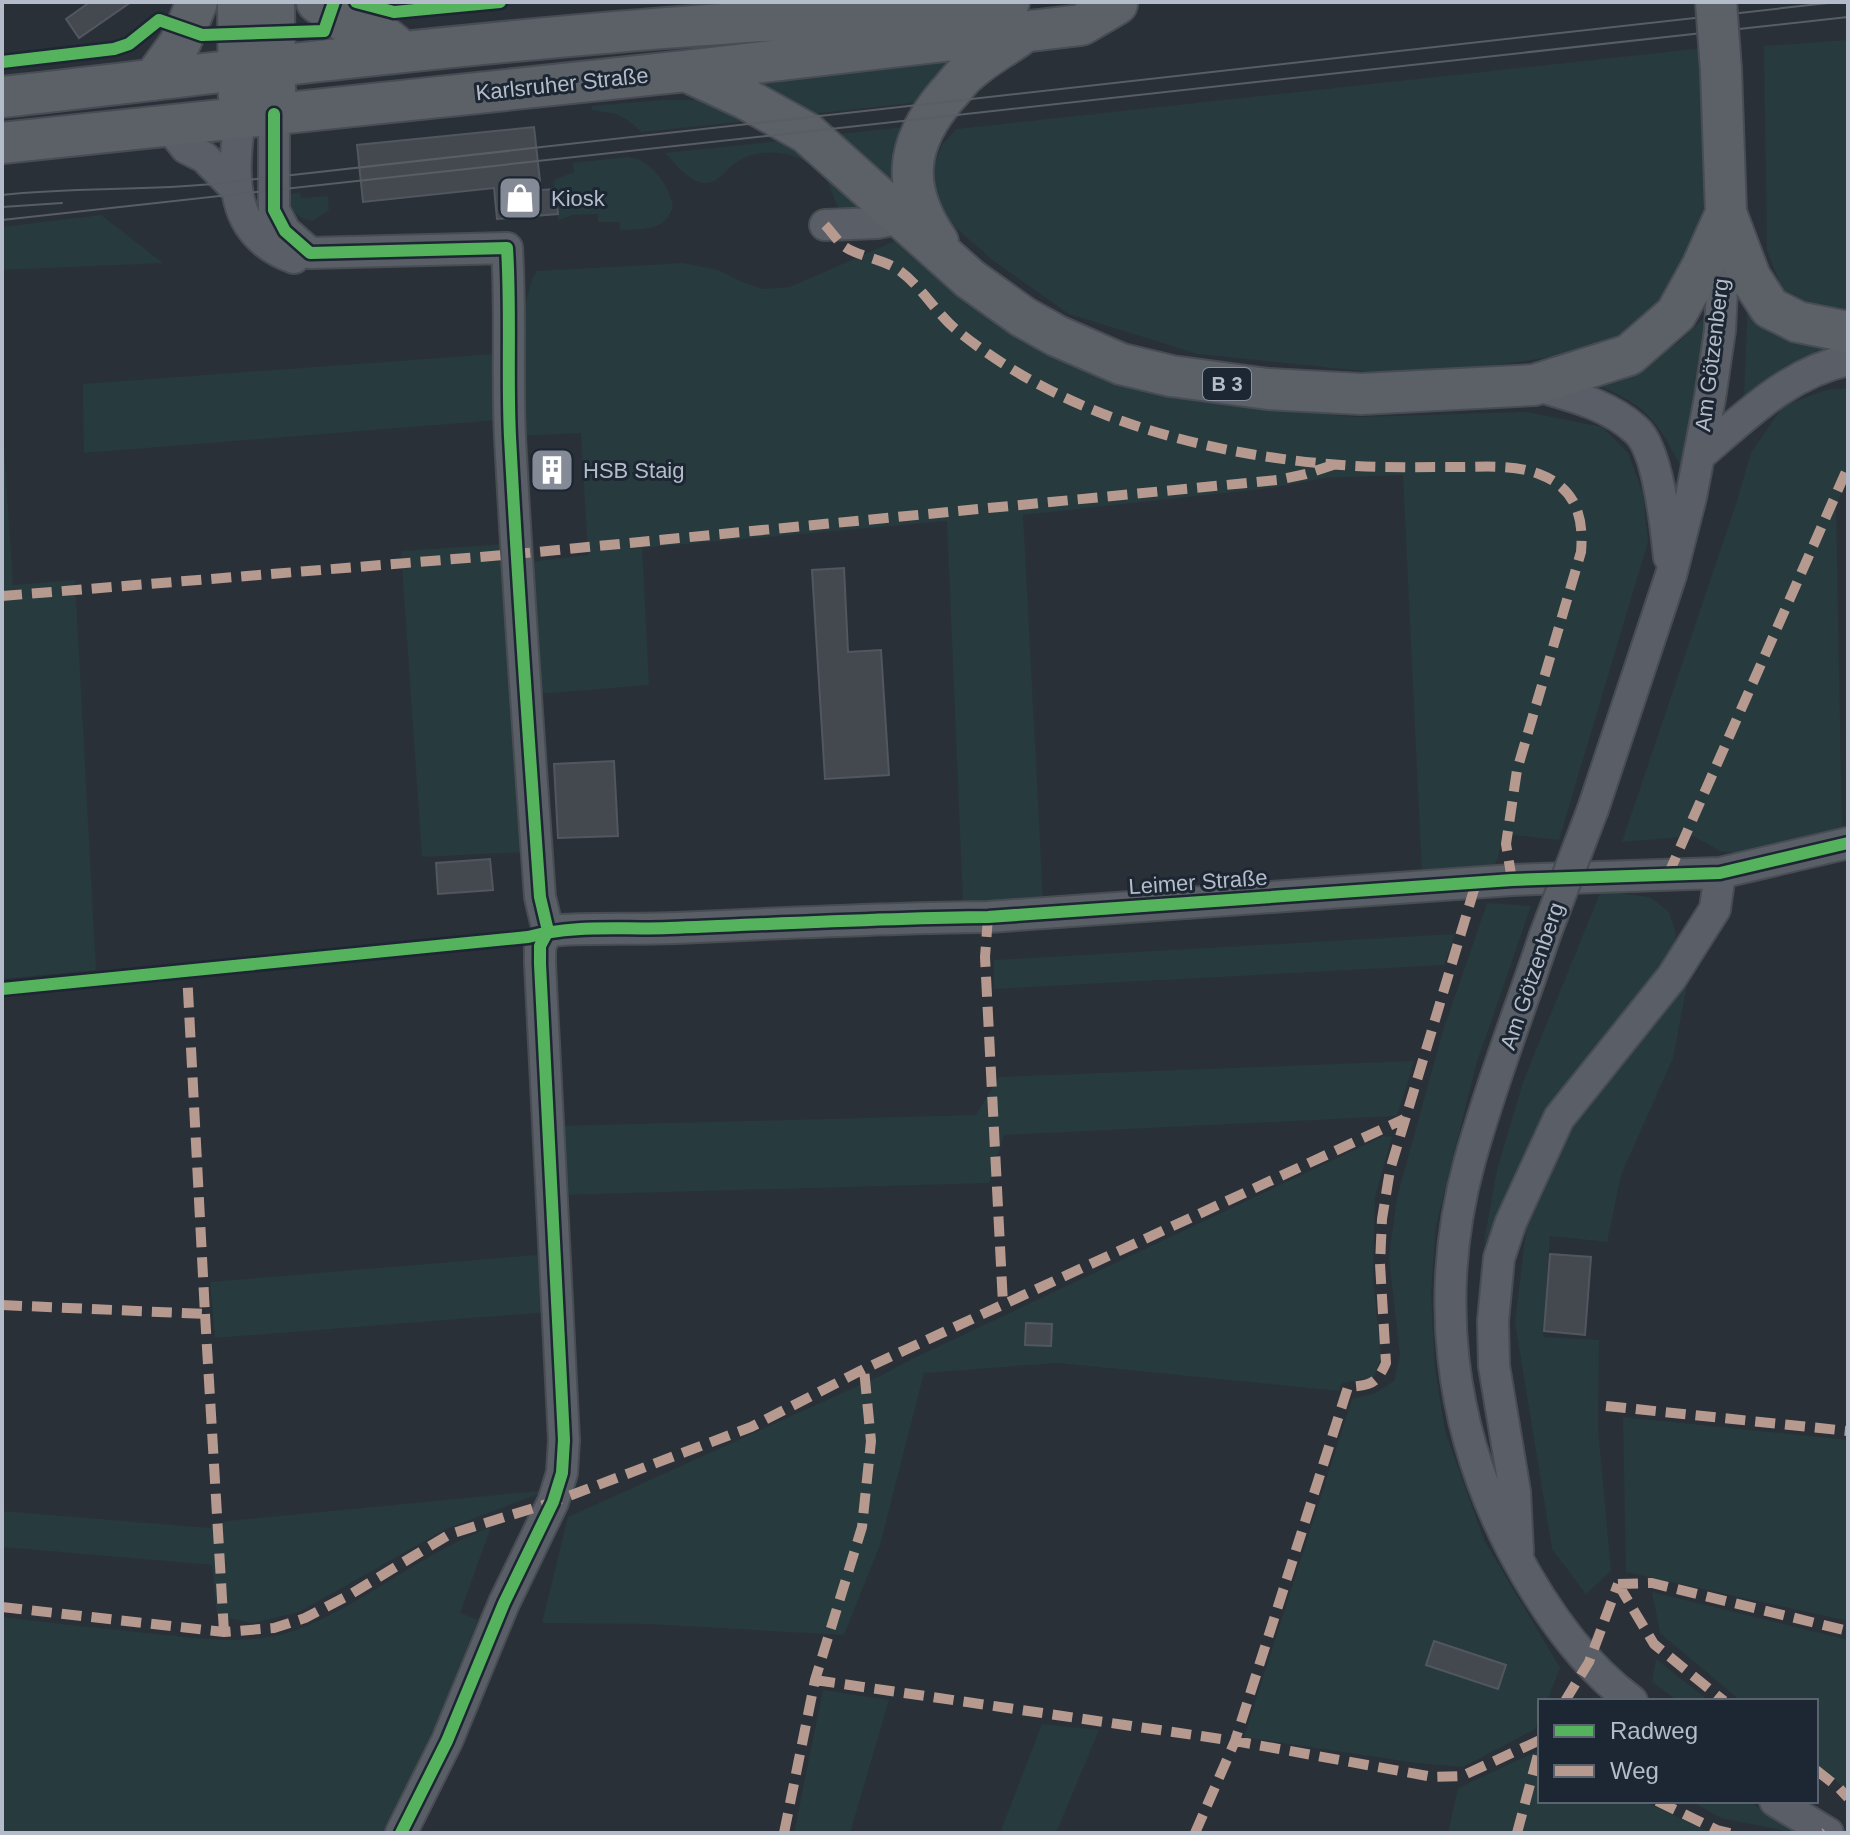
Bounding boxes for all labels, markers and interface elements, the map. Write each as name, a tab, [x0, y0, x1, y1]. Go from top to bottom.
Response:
street label: Karlsruher Straße	[474, 62, 650, 106]
shop icon: Kiosk	[496, 174, 544, 222]
place label: Kiosk	[551, 186, 606, 211]
street label: Am Götzenberg	[1690, 277, 1734, 433]
road number: B 3	[1203, 368, 1251, 400]
building icon: HSB Staig	[528, 446, 576, 494]
place label: HSB Staig	[583, 458, 685, 483]
street label: Leimer Straße	[1128, 865, 1268, 899]
street label: Am Götzenberg	[1495, 899, 1569, 1053]
legend	[1538, 1699, 1818, 1803]
text: Radweg	[1610, 1717, 1698, 1744]
text: Weg	[1610, 1757, 1659, 1784]

